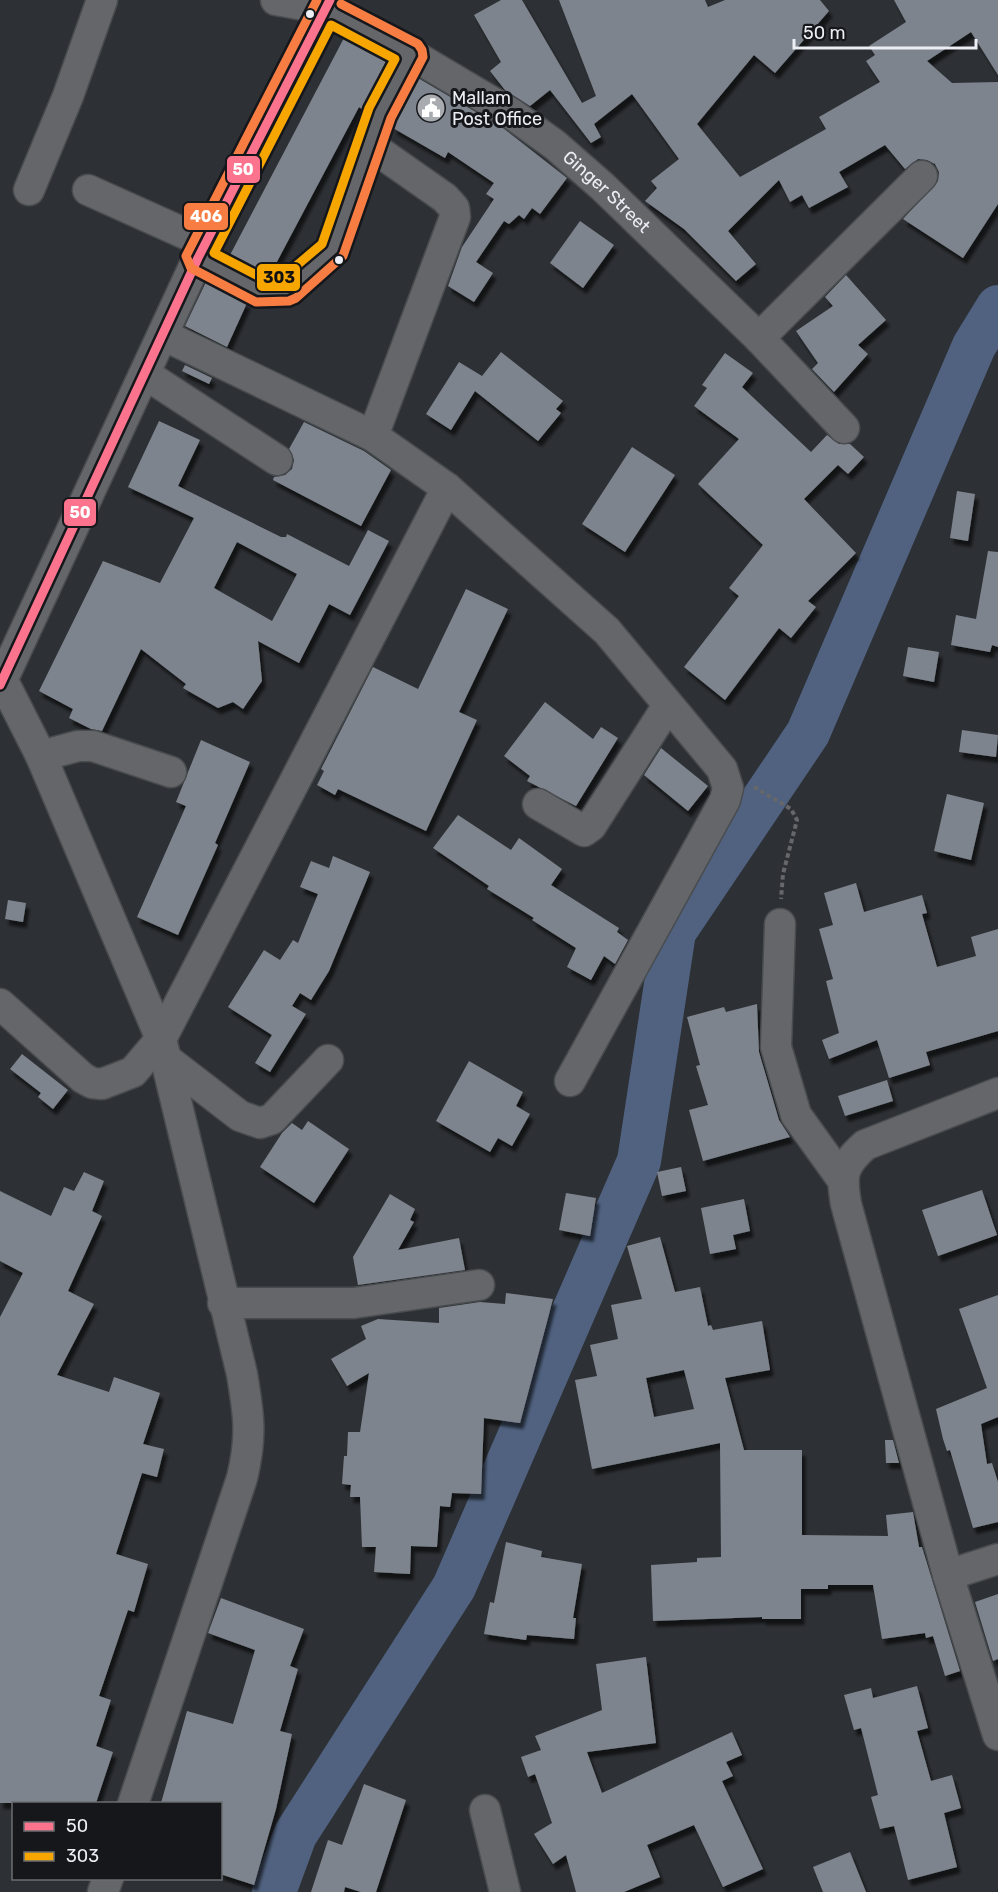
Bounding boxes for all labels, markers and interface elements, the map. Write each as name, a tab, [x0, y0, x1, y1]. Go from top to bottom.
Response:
unlabelled marker	[304, 8, 316, 20]
scale bar	[794, 12, 976, 50]
text: 50 m	[803, 22, 846, 44]
place label: Mallam Post Office	[452, 87, 542, 130]
public building icon: Mallam Post Office	[415, 92, 447, 124]
street label: Ginger Street	[558, 146, 655, 238]
line badge: 50	[226, 155, 261, 184]
text: 50	[232, 160, 254, 179]
line badge: 406	[183, 202, 229, 231]
text: 406	[190, 207, 222, 226]
unlabelled marker	[333, 254, 345, 266]
line badge: 303	[256, 263, 301, 292]
text: 303	[263, 268, 295, 287]
line badge: 50	[63, 498, 97, 527]
text: 50	[69, 503, 91, 522]
legend	[12, 1802, 222, 1880]
text: 50	[66, 1815, 88, 1837]
text: 303	[66, 1845, 99, 1867]

